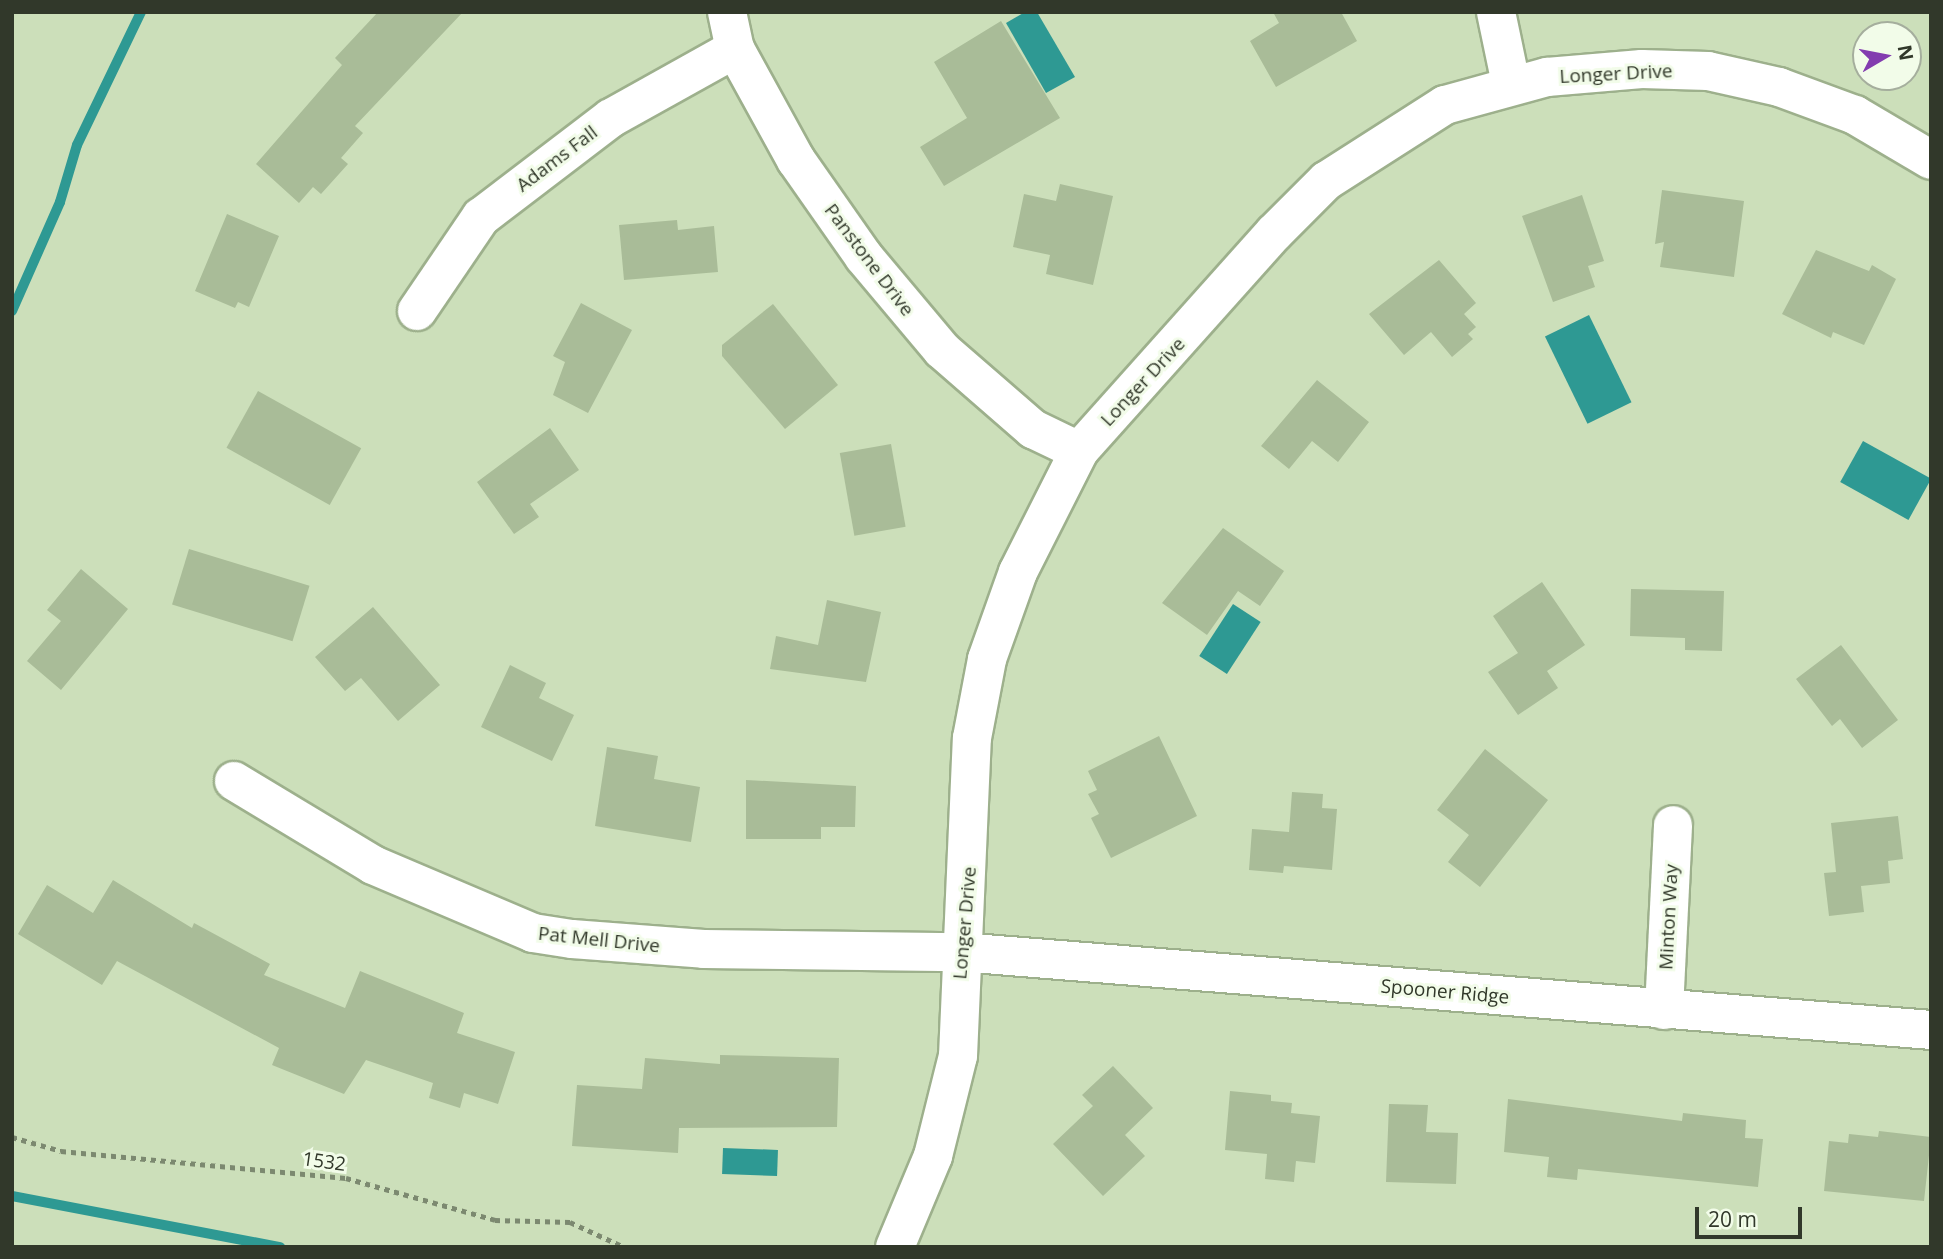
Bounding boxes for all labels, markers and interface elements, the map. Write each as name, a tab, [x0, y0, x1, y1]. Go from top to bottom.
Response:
north arrow	[1852, 21, 1922, 91]
text: N	[1892, 43, 1920, 63]
street label: Longer Drive	[1559, 60, 1673, 88]
street label: Adams Fall	[512, 121, 602, 197]
street label: Panstone Drive	[819, 199, 919, 321]
street label: Longer Drive	[1096, 333, 1190, 431]
street label: Minton Way	[1655, 864, 1683, 970]
street label: Longer Drive	[949, 866, 981, 980]
street label: Pat Mell Drive	[537, 922, 661, 958]
street label: Spooner Ridge	[1380, 975, 1510, 1009]
street label: 1532	[301, 1148, 347, 1176]
scale bar	[1698, 1192, 1805, 1236]
text: 20 m	[1708, 1205, 1757, 1233]

